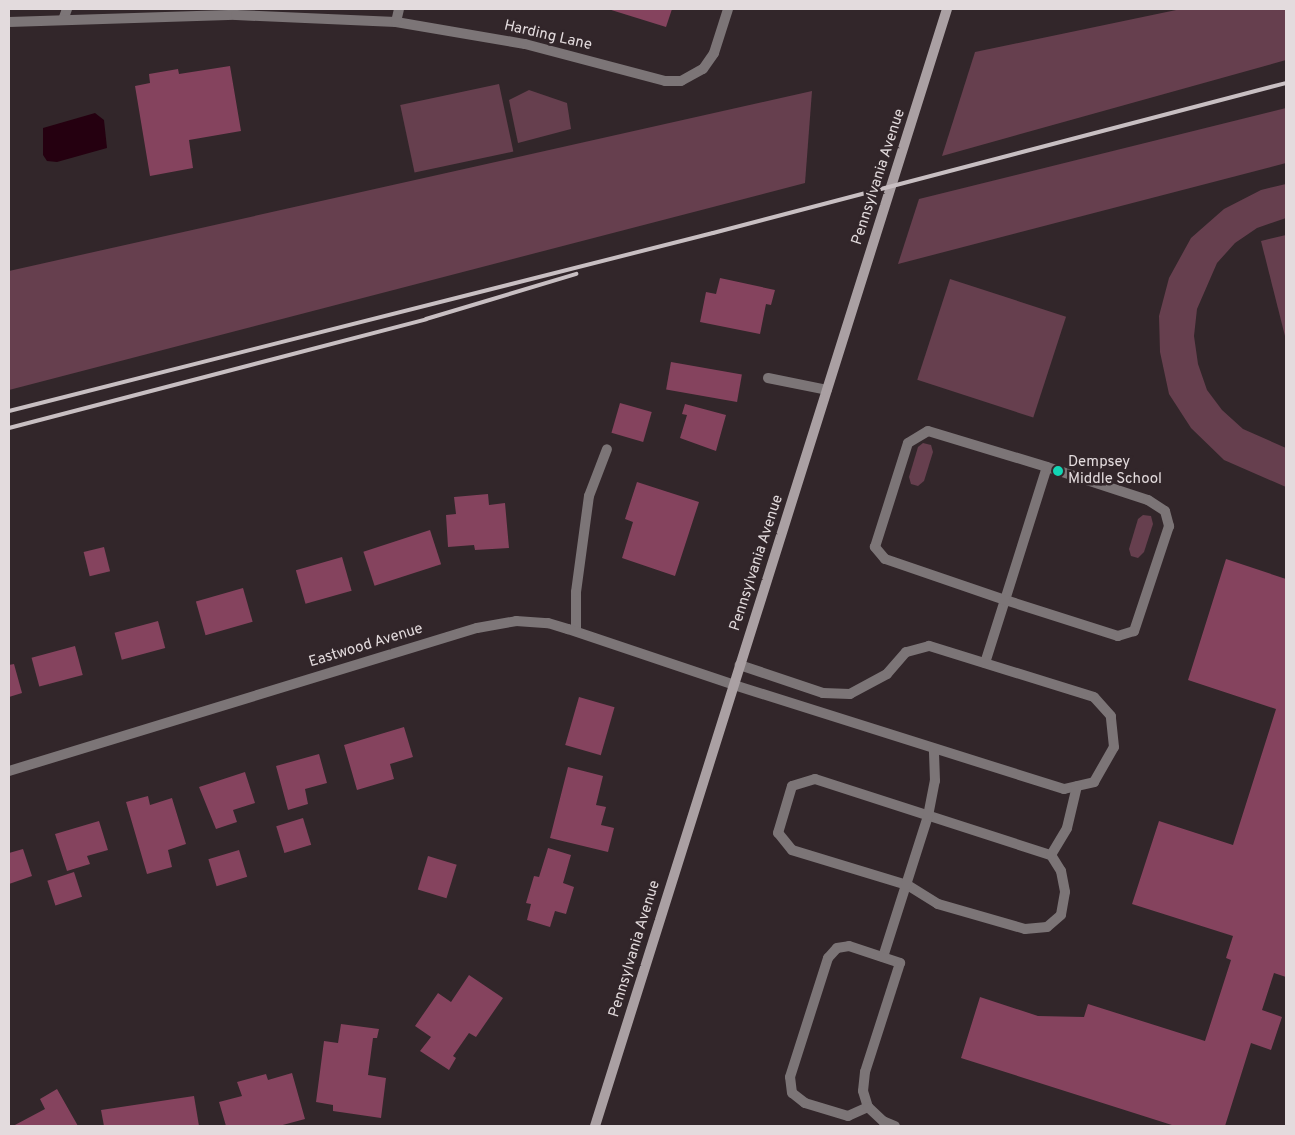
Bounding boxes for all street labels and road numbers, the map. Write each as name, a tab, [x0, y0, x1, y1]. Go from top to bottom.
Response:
street label: Harding Lane	[502, 17, 594, 55]
street label: Pennsylvania Avenue	[848, 106, 910, 248]
street label: Pennsylvania Avenue	[726, 492, 788, 634]
street label: Eastwood Avenue	[306, 620, 426, 672]
street label: Pennsylvania Avenue	[606, 878, 664, 1020]

